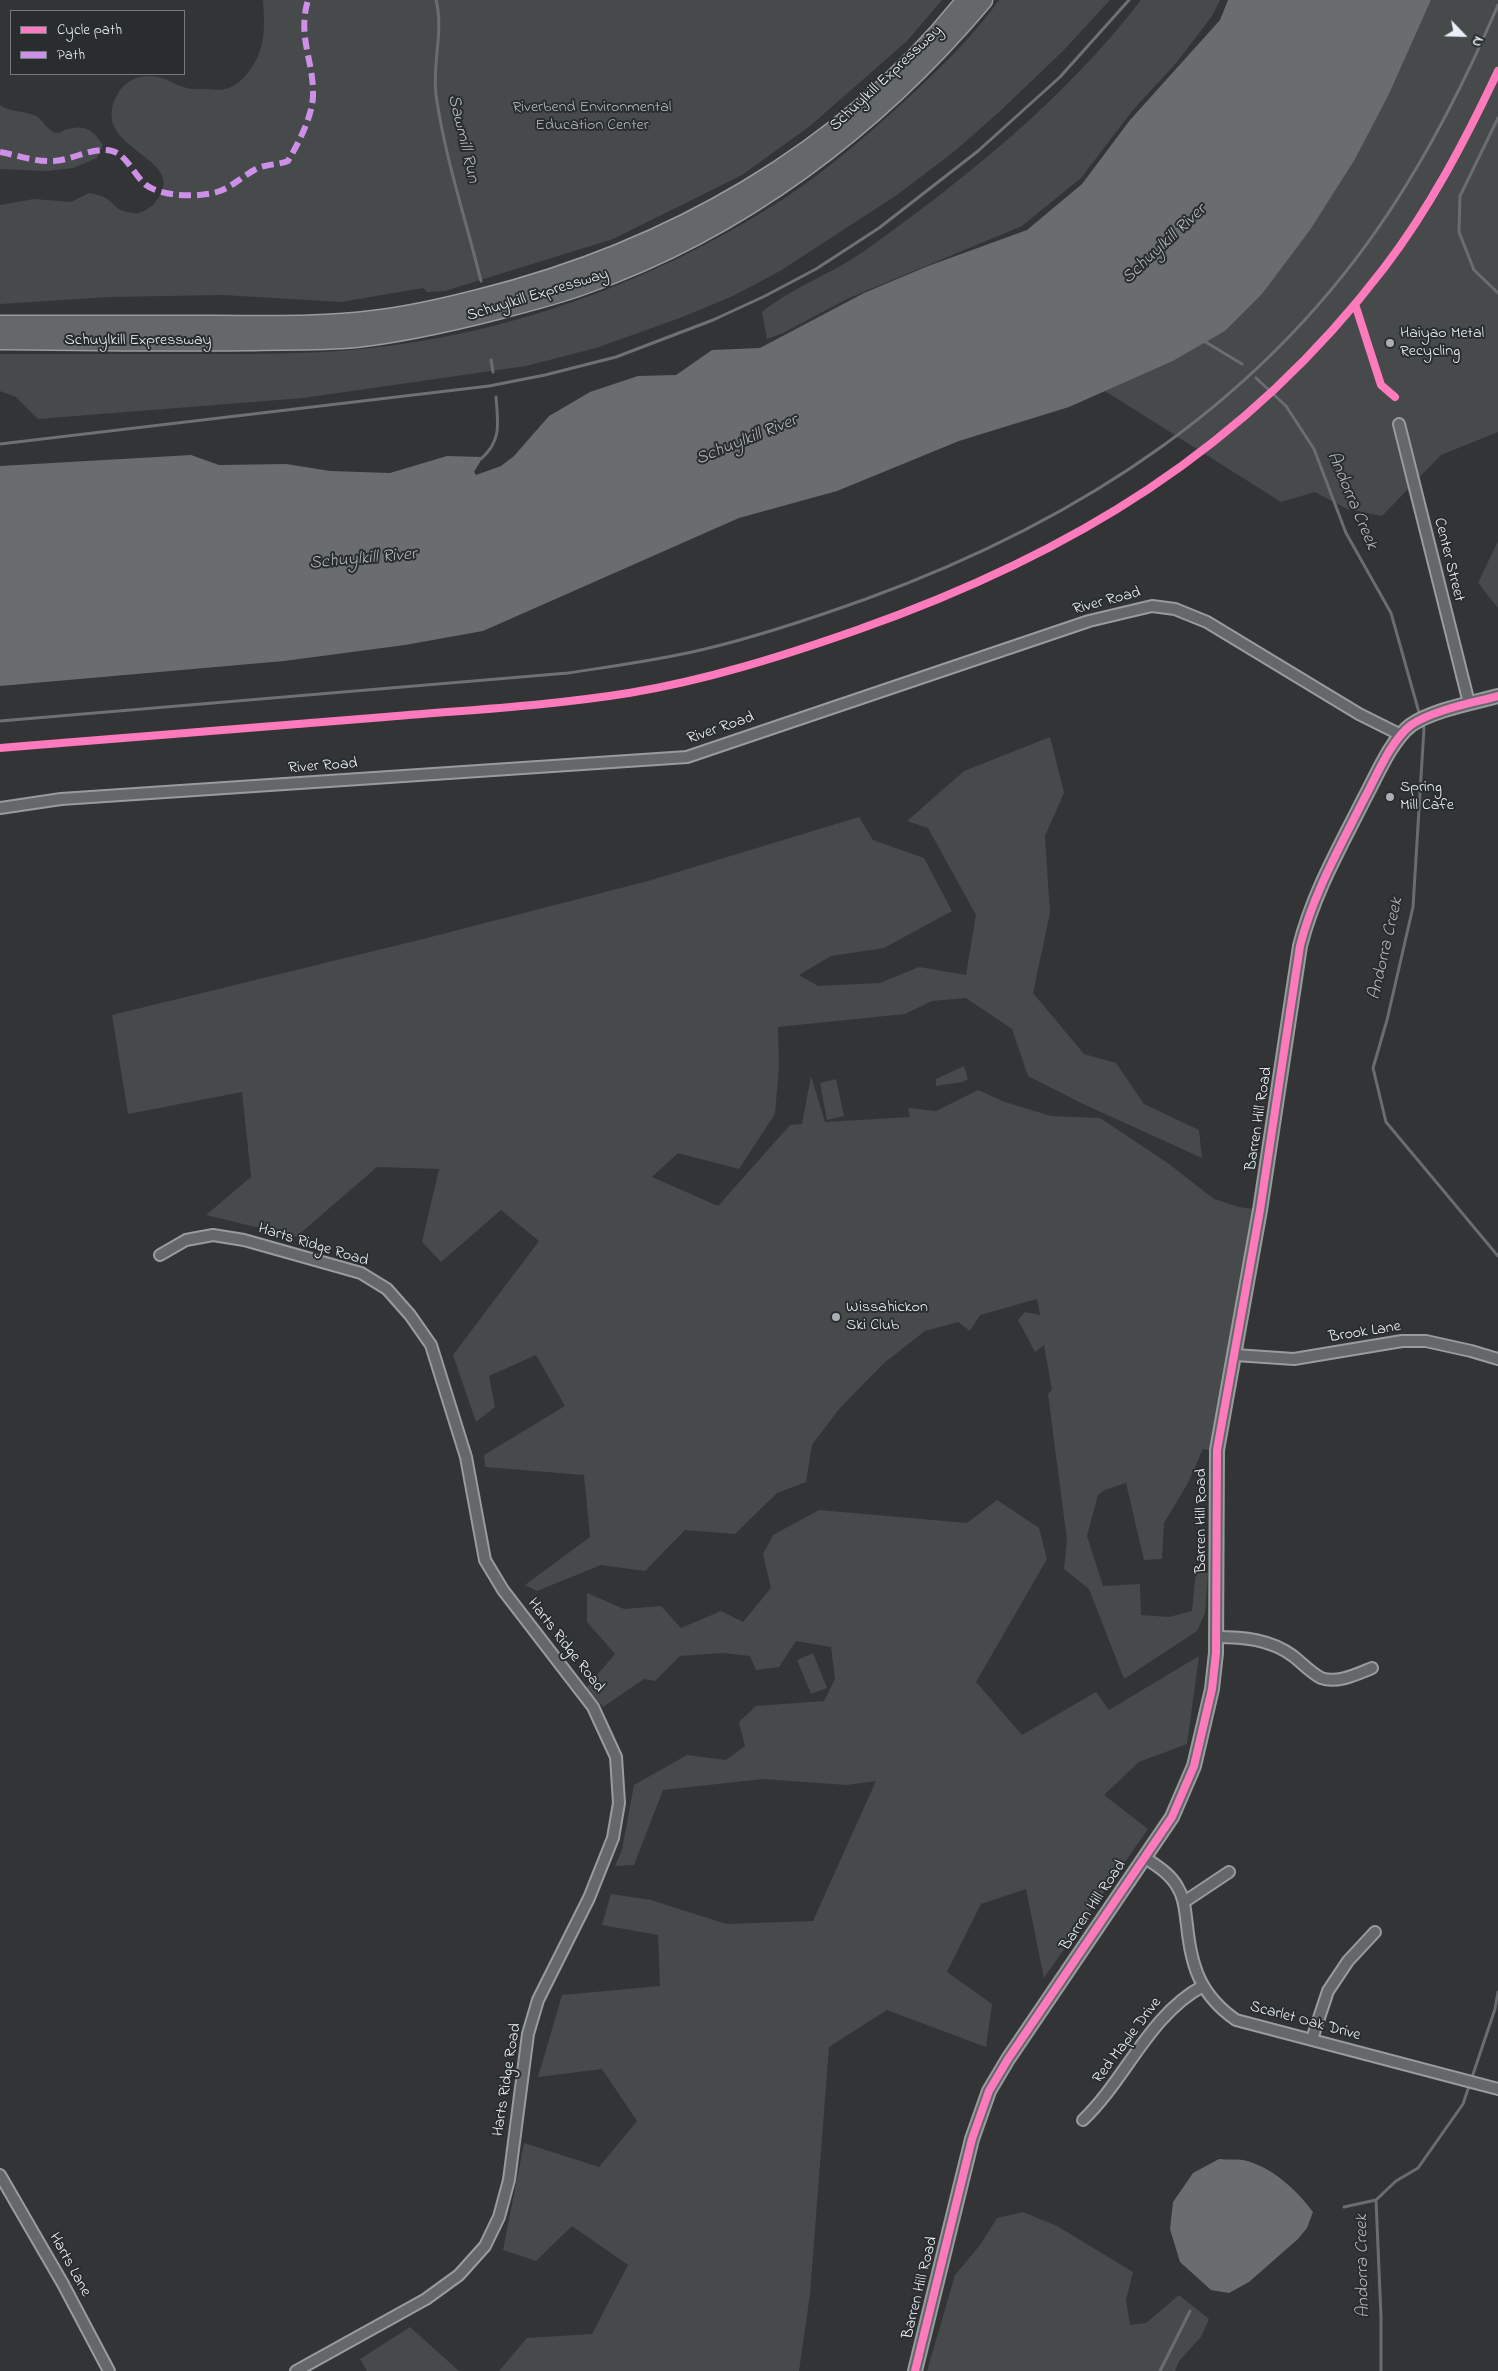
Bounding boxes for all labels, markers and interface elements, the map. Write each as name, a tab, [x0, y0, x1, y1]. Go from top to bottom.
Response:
legend	[10, 10, 185, 75]
north arrow	[1438, 10, 1488, 60]
text: Cycle path	[57, 19, 122, 41]
street label: Schuylkill Expressway	[827, 22, 947, 136]
text: N	[1466, 33, 1489, 50]
text: Path	[57, 44, 85, 66]
water label: Sawmill Run	[441, 93, 483, 185]
park label: Riverbend Environmental Education Center	[513, 98, 671, 136]
water label: Schuylkill River	[1118, 200, 1212, 290]
street label: Schuylkill Expressway	[465, 265, 611, 327]
place label: Haiyao Metal Recycling	[1400, 324, 1484, 362]
street label: Schuylkill Expressway	[65, 331, 211, 351]
marker: Haiyao Metal Recycling	[1384, 337, 1396, 349]
water label: Schuylkill River	[693, 411, 801, 471]
water label: Andorra Creek	[1321, 449, 1381, 553]
street label: Center Street	[1428, 516, 1468, 604]
water label: Schuylkill River	[309, 545, 417, 575]
street label: River Road	[1071, 584, 1143, 620]
street label: River Road	[685, 709, 757, 749]
street label: River Road	[288, 755, 358, 779]
place label: Spring Mill Cafe	[1400, 778, 1454, 816]
marker: Spring Mill Cafe	[1384, 791, 1396, 803]
water label: Andorra Creek	[1365, 896, 1409, 1002]
street label: Barren Hill Road	[1242, 1066, 1278, 1172]
street label: Harts Ridge Road	[256, 1220, 370, 1272]
place label: Wissahickon Ski Club	[846, 1298, 928, 1336]
marker: Wissahickon Ski Club	[830, 1311, 842, 1323]
street label: Brook Lane	[1328, 1318, 1402, 1348]
street label: Barren Hill Road	[1192, 1469, 1212, 1573]
street label: Harts Ridge Road	[522, 1595, 608, 1697]
street label: Barren Hill Road	[1057, 1857, 1131, 1955]
street label: Red Maple Drive	[1089, 1994, 1167, 2088]
street label: Scarlet Oak Drive	[1248, 1998, 1362, 2046]
street label: Harts Ridge Road	[490, 2022, 526, 2138]
water label: Andorra Creek	[1352, 2214, 1376, 2318]
street label: Harts Lane	[44, 2230, 94, 2300]
street label: Barren Hill Road	[899, 2235, 943, 2341]

